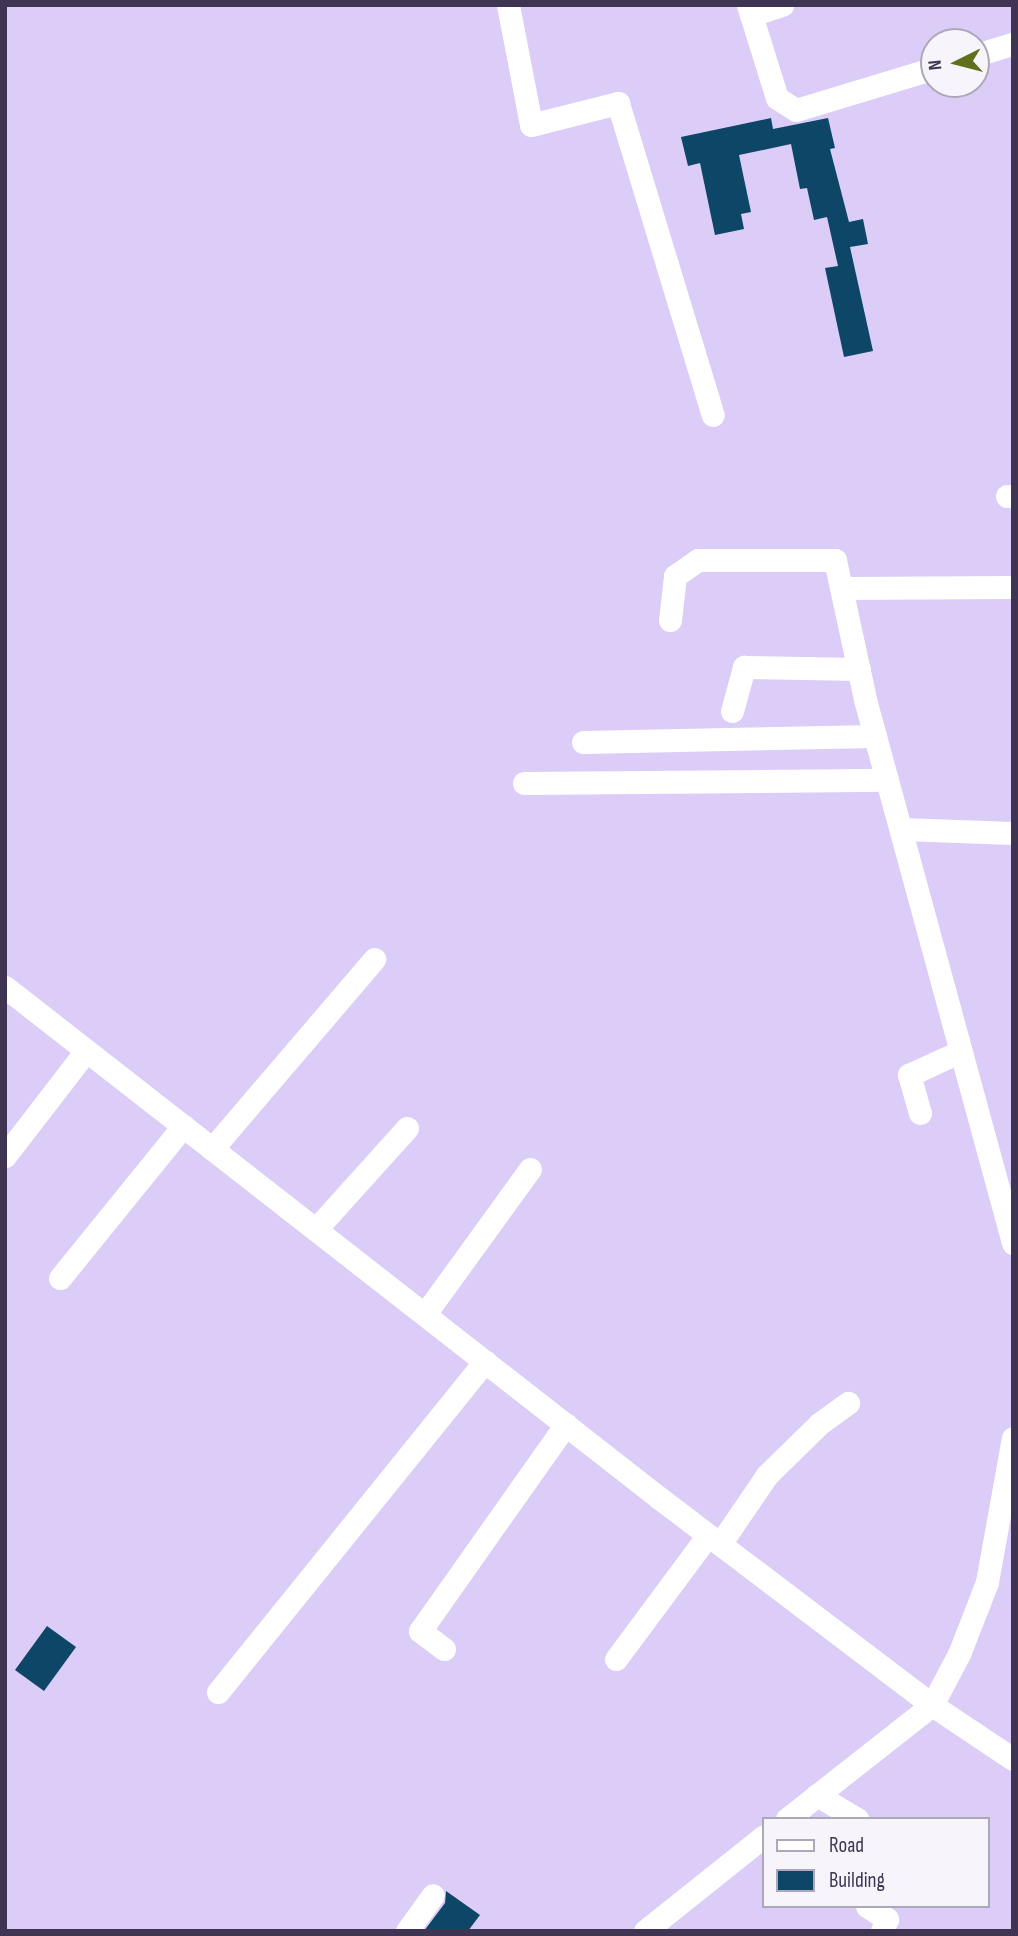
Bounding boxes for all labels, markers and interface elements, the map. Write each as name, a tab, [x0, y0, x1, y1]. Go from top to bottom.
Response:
north arrow	[920, 28, 990, 98]
text: N	[924, 59, 948, 71]
legend	[762, 1817, 990, 1908]
text: Road	[829, 1833, 864, 1858]
text: Building	[829, 1868, 885, 1893]

